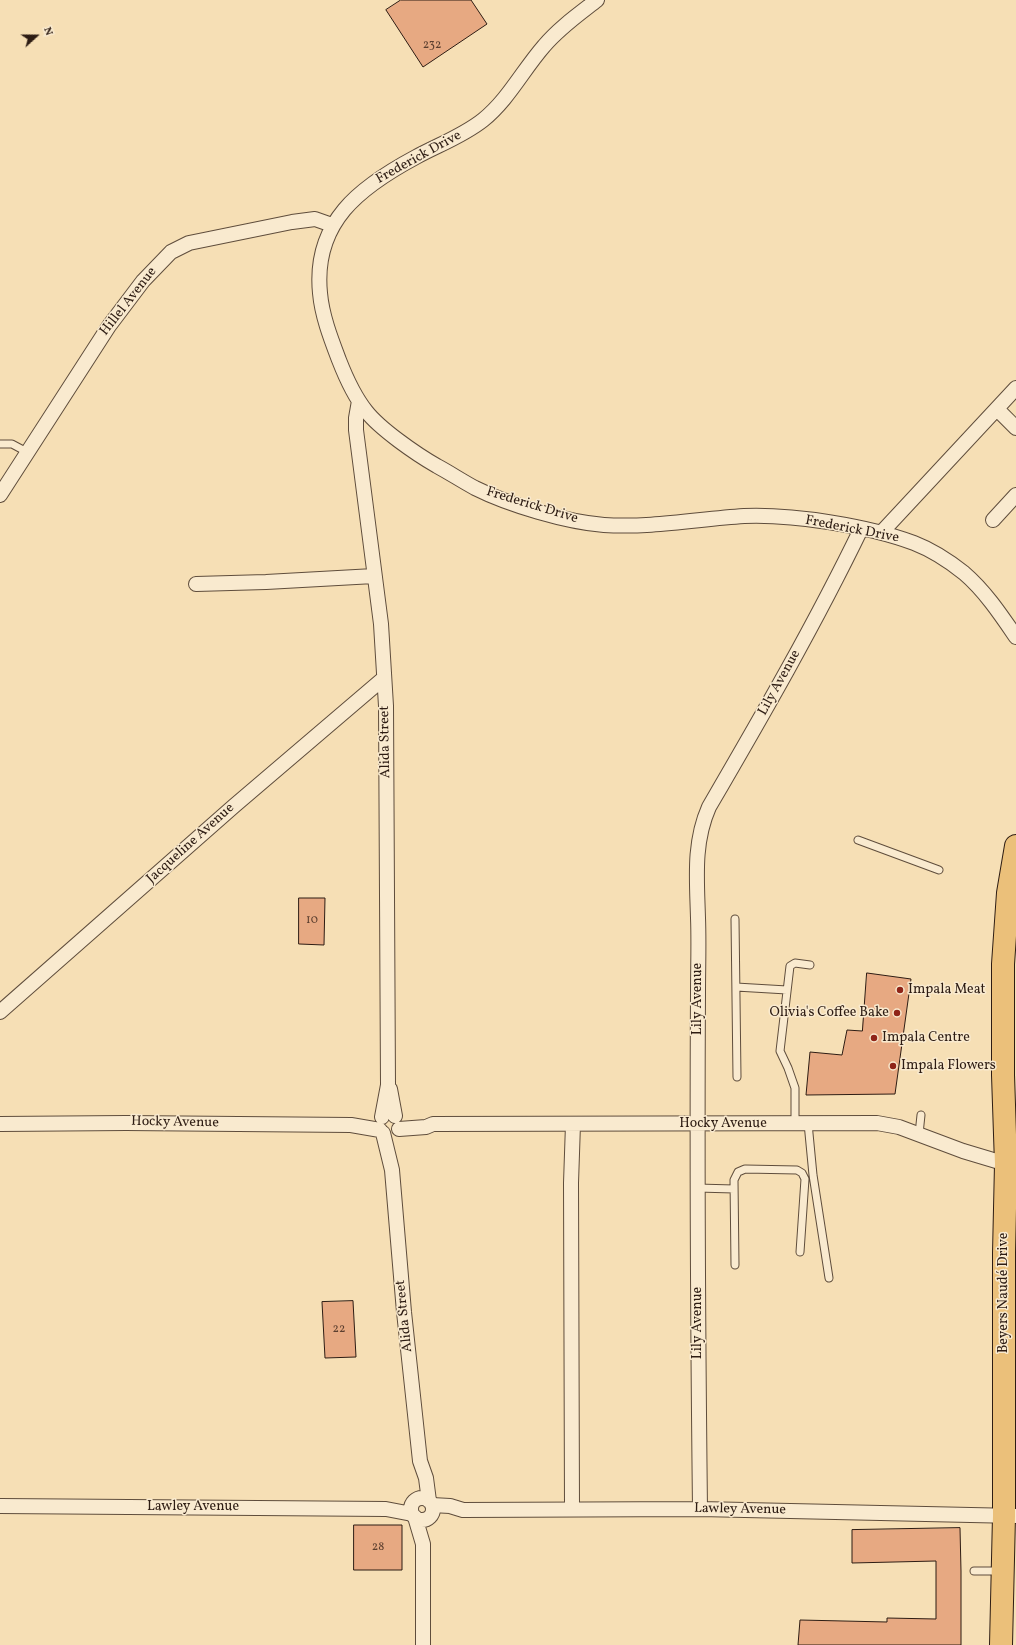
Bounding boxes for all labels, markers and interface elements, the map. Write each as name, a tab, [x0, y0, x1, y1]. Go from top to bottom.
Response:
north arrow	[16, 16, 56, 56]
text: N	[39, 25, 56, 38]
house number: 232	[423, 39, 441, 53]
street label: Frederick Drive	[373, 128, 465, 188]
street label: Hillel Avenue	[97, 264, 161, 340]
street label: Frederick Drive	[484, 484, 580, 528]
street label: Frederick Drive	[804, 513, 900, 547]
street label: Lily Avenue	[755, 647, 805, 719]
street label: Alida Street	[377, 706, 395, 778]
street label: Jacqueline Avenue	[144, 800, 238, 888]
house number: 10	[306, 914, 318, 928]
street label: Lily Avenue	[690, 963, 706, 1035]
place label: Impala Meat	[908, 982, 985, 998]
marker: Impala Meat	[895, 985, 905, 995]
place label: Olivia's Coffee Bake	[769, 1005, 889, 1021]
marker: Olivia's Coffee Bake	[892, 1008, 902, 1018]
place label: Impala Centre	[882, 1030, 970, 1046]
marker: Impala Centre	[869, 1033, 879, 1043]
place label: Impala Flowers	[901, 1058, 996, 1074]
marker: Impala Flowers	[888, 1061, 898, 1071]
street label: Hocky Avenue	[131, 1114, 219, 1132]
street label: Hocky Avenue	[679, 1116, 767, 1132]
street label: Beyers Naudé Drive	[996, 1233, 1012, 1353]
street label: Alida Street	[393, 1279, 417, 1353]
street label: Lily Avenue	[690, 1287, 706, 1359]
house number: 22	[333, 1323, 345, 1337]
street label: Lawley Avenue	[147, 1499, 239, 1515]
street label: Lawley Avenue	[694, 1501, 786, 1519]
house number: 28	[372, 1541, 384, 1555]

